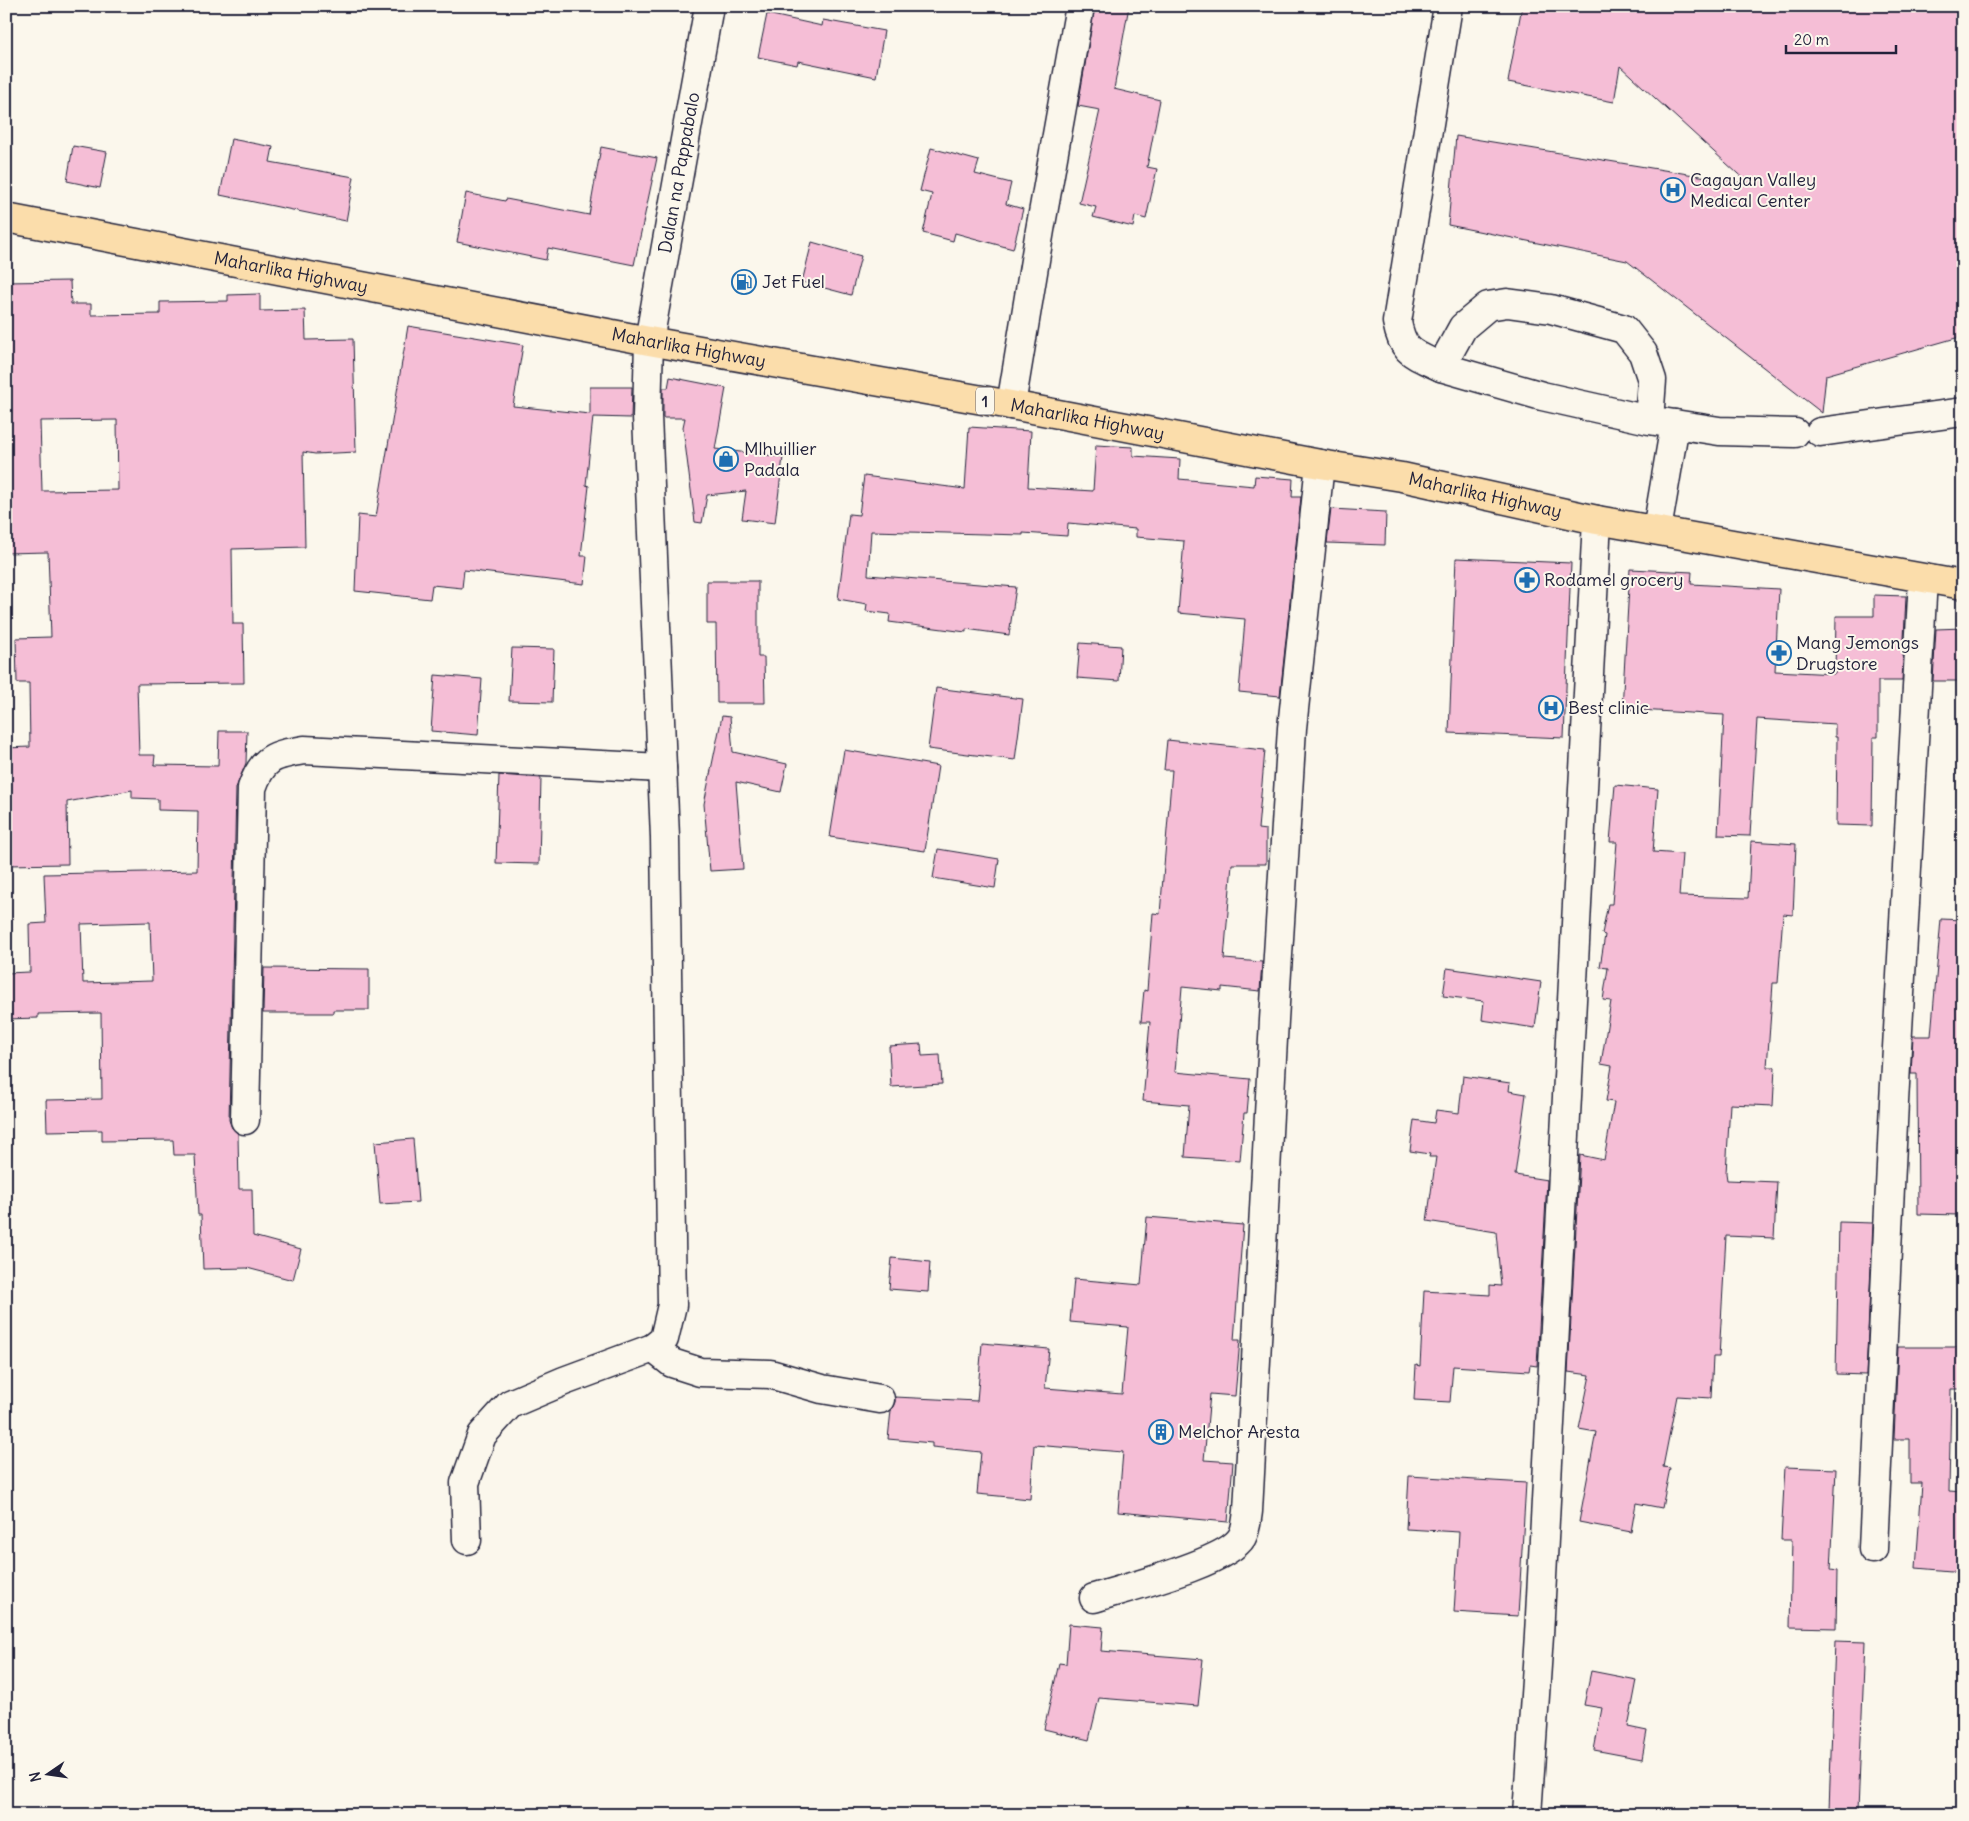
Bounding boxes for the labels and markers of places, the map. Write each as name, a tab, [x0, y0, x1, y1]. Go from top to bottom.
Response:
place label: Cagayan Valley Medical Center	[1690, 168, 1816, 212]
hospital icon: Cagayan Valley Medical Center	[1660, 177, 1686, 203]
fuel station icon: Jet Fuel	[731, 269, 757, 295]
place label: Jet Fuel	[762, 270, 825, 293]
place label: Mlhuillier Padala	[744, 437, 817, 481]
shop icon: Mlhuillier Padala	[713, 446, 739, 472]
pharmacy icon: Rodamel grocery	[1514, 567, 1540, 593]
place label: Rodamel grocery	[1544, 568, 1684, 591]
place label: Mang Jemongs Drugstore	[1796, 631, 1919, 675]
pharmacy icon: Mang Jemongs Drugstore	[1766, 640, 1792, 666]
hospital icon: Best clinic	[1538, 695, 1564, 721]
place label: Best clinic	[1568, 696, 1649, 719]
building icon: Melchor Aresta	[1148, 1419, 1174, 1445]
place label: Melchor Aresta	[1178, 1420, 1300, 1443]

